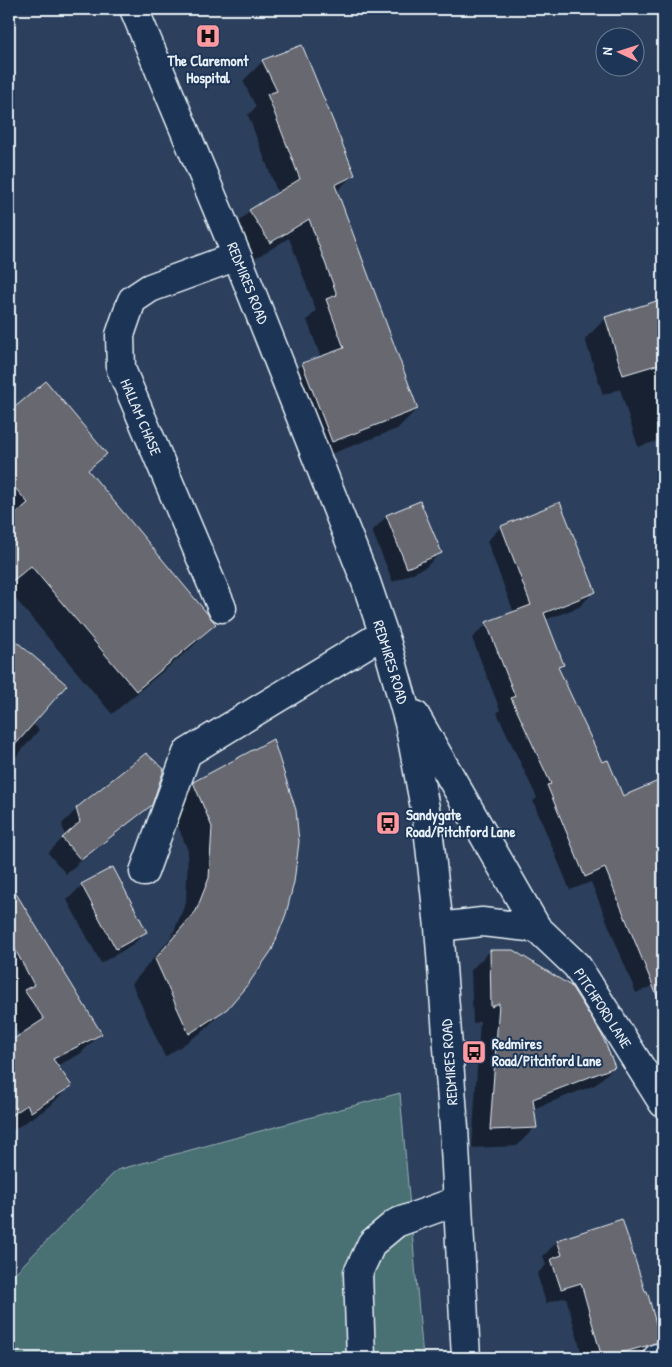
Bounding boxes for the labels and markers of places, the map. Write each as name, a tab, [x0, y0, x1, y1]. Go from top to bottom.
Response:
hospital icon: The Claremont Hospital	[195, 23, 221, 49]
place label: The Claremont Hospital	[167, 50, 249, 89]
place label: Sandygate Road/Pitchford Lane	[406, 804, 516, 842]
bus stop icon: Sandygate Road/Pitchford Lane	[375, 810, 401, 836]
place label: Redmires Road/Pitchford Lane	[492, 1033, 602, 1071]
bus stop icon: Redmires Road/Pitchford Lane	[461, 1039, 487, 1065]

